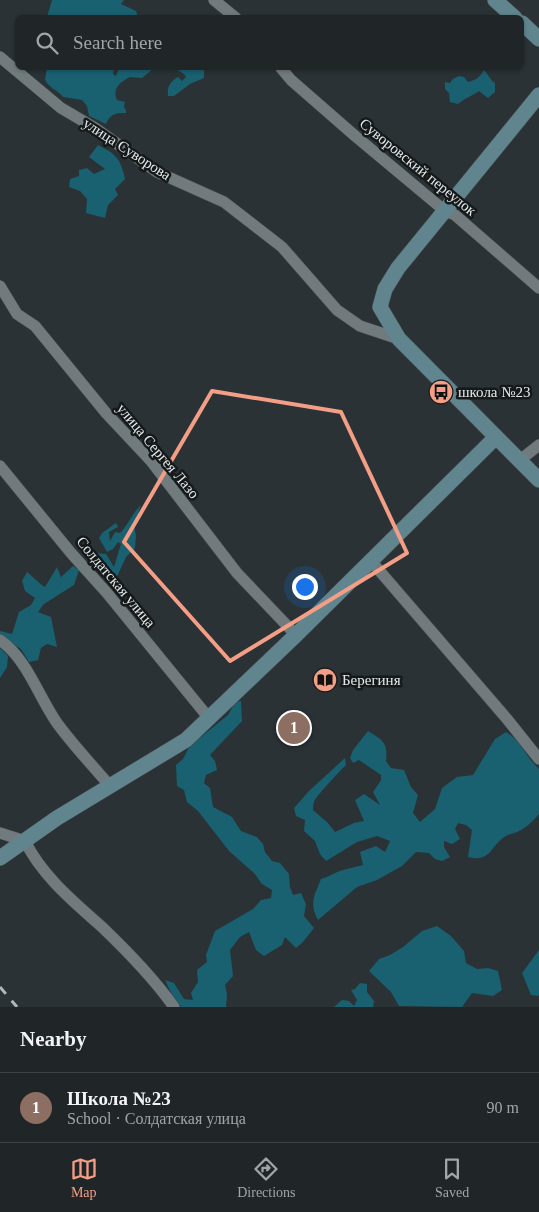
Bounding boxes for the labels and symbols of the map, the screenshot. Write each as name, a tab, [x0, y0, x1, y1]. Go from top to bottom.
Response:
street label: улица Суворова	[80, 115, 174, 183]
street label: Суворовский переулок	[357, 115, 480, 219]
bus stop icon: школа №23	[428, 379, 454, 405]
place label: школа №23	[458, 384, 531, 400]
street label: улица Сергея Лазо	[114, 400, 202, 502]
street label: Солдатская улица	[73, 533, 159, 631]
your location	[292, 574, 318, 600]
library icon: Берегиня	[312, 667, 338, 693]
place label: Берегиня	[342, 672, 401, 688]
pin: 1	[278, 709, 310, 747]

